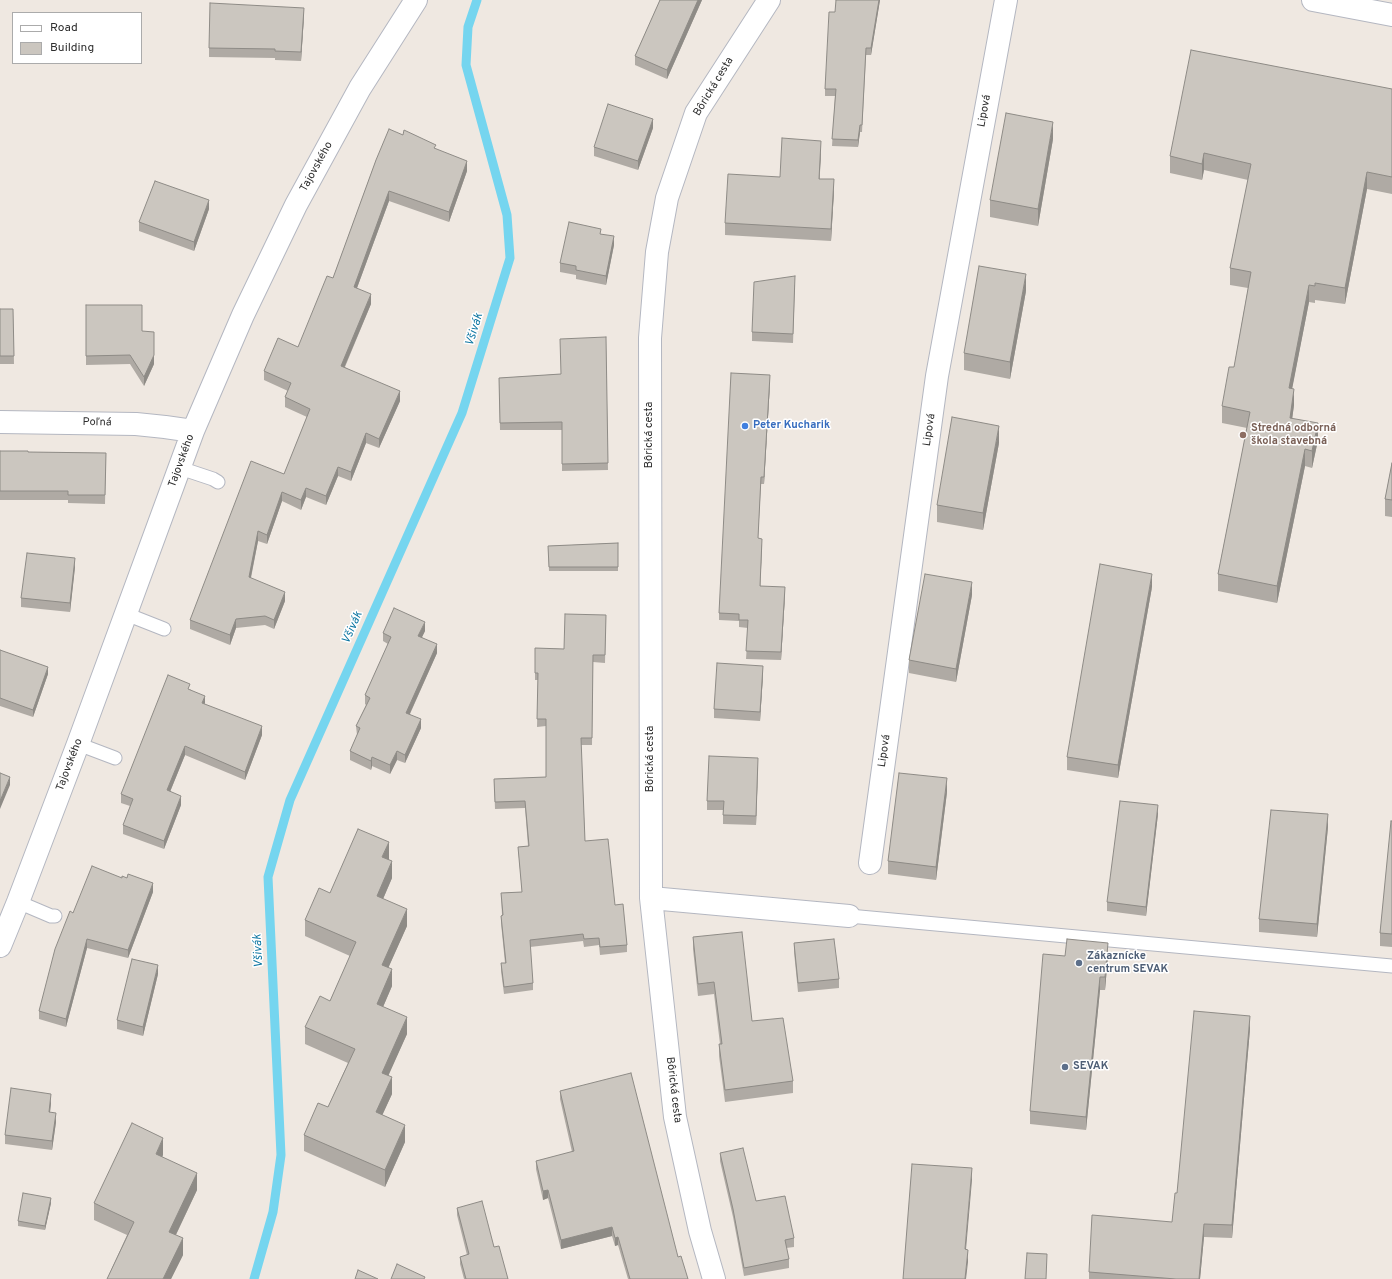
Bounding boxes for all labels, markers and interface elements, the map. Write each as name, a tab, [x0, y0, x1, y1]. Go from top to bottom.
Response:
legend	[12, 12, 142, 64]
text: Road	[50, 20, 78, 36]
text: Building	[50, 40, 94, 56]
street label: Bôrická cesta	[691, 55, 737, 119]
street label: Lipová	[976, 94, 994, 128]
street label: Tajovského	[298, 140, 336, 194]
water label: Všivák	[463, 312, 487, 348]
street label: Bôrická cesta	[643, 402, 657, 468]
street label: Lipová	[921, 413, 939, 447]
street label: Poľná	[82, 416, 112, 430]
place label: Peter Kucharik	[753, 419, 830, 433]
marker: Peter Kucharik	[740, 421, 750, 431]
place label: Stredná odborná škola stavebná	[1251, 422, 1336, 448]
marker: Stredná odborná škola stavebná	[1238, 430, 1248, 440]
street label: Tajovského	[166, 433, 198, 489]
water label: Všivák	[340, 610, 366, 646]
street label: Bôrická cesta	[644, 726, 658, 792]
street label: Lipová	[876, 734, 894, 768]
street label: Tajovského	[54, 737, 86, 793]
water label: Všivák	[251, 934, 267, 968]
place label: Zákaznícke centrum SEVAK	[1087, 950, 1168, 976]
marker: Zákaznícke centrum SEVAK	[1074, 958, 1084, 968]
street label: Bôrická cesta	[662, 1056, 684, 1124]
place label: SEVAK	[1073, 1060, 1108, 1074]
marker: SEVAK	[1060, 1062, 1070, 1072]

